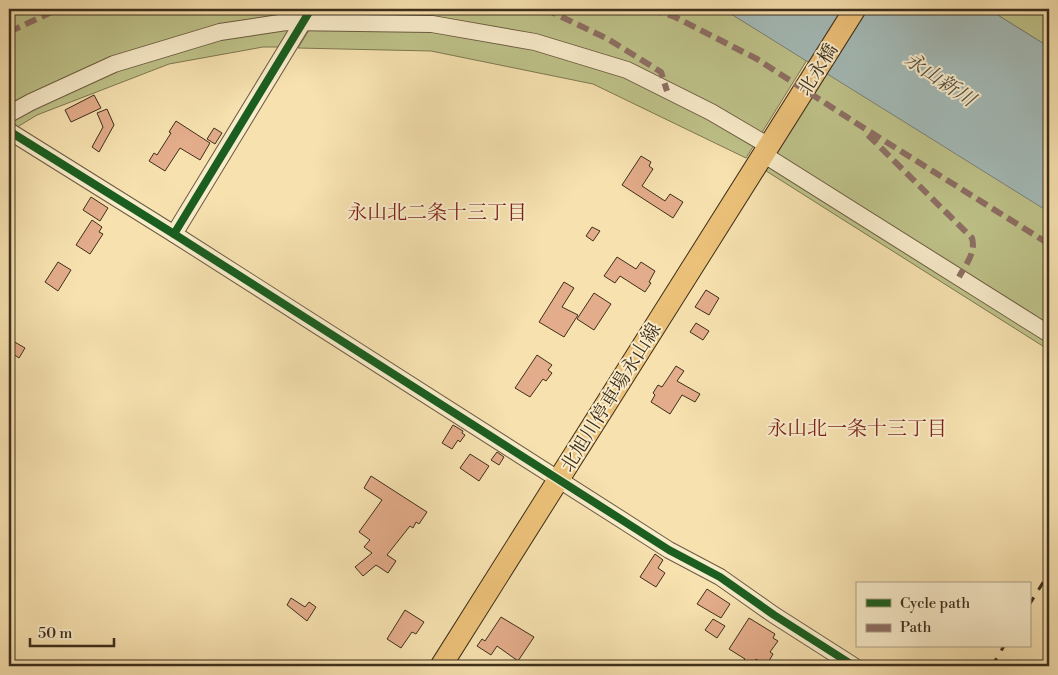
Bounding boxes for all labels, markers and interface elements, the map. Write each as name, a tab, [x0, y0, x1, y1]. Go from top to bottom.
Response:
street label: 北永橋	[793, 39, 843, 100]
water label: 永山新川	[899, 48, 981, 114]
district label: 永山北二条十三丁目	[347, 201, 527, 226]
street label: 北旭川停車場永山線	[555, 319, 666, 476]
district label: 永山北一条十三丁目	[767, 417, 947, 442]
legend	[856, 582, 1030, 648]
text: Cycle path	[900, 594, 970, 613]
scale bar	[30, 615, 114, 647]
text: Path	[900, 618, 932, 637]
text: 50 m	[38, 624, 72, 643]

